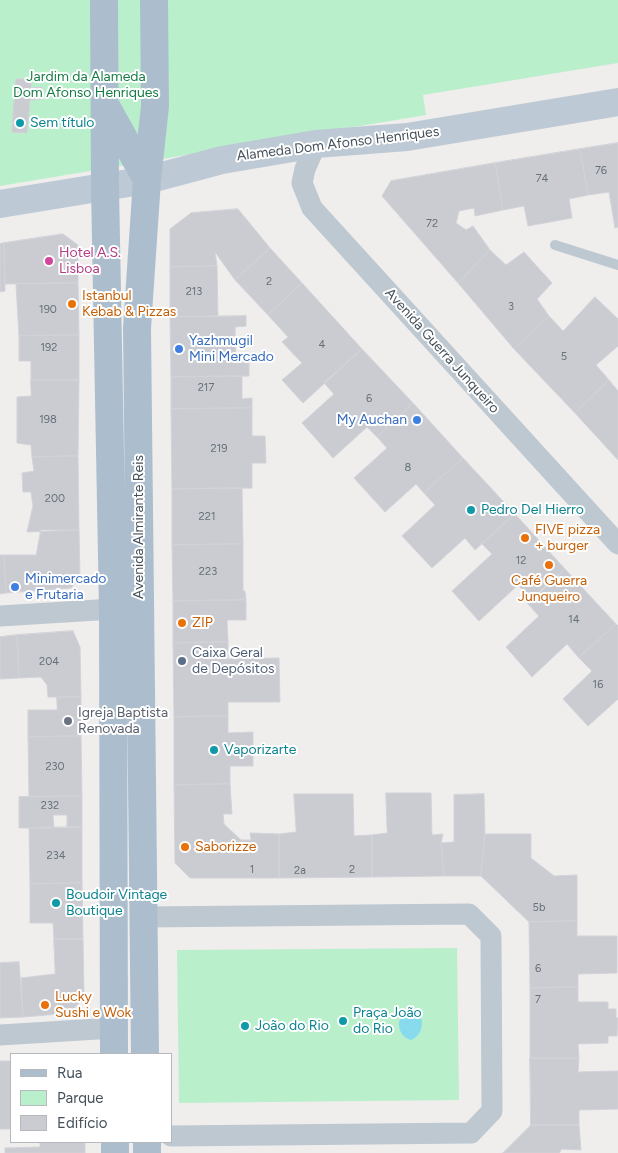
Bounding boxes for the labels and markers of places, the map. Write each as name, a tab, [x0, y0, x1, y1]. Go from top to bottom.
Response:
place label: Sem título	[30, 115, 94, 131]
marker: Sem título	[14, 117, 26, 129]
place label: Hotel A.S. Lisboa	[59, 245, 121, 278]
marker: Hotel A.S. Lisboa	[43, 255, 55, 267]
place label: Istanbul Kebab & Pizzas	[82, 288, 176, 321]
marker: Istanbul Kebab & Pizzas	[66, 298, 78, 310]
place label: Yazhmugil Mini Mercado	[189, 333, 274, 366]
marker: Yazhmugil Mini Mercado	[173, 343, 185, 355]
place label: My Auchan	[337, 412, 407, 428]
marker: My Auchan	[411, 414, 423, 426]
place label: Pedro Del Hierro	[481, 502, 584, 518]
marker: Pedro Del Hierro	[465, 504, 477, 516]
place label: FIVE pizza + burger	[535, 522, 600, 554]
marker: FIVE pizza + burger	[519, 532, 531, 544]
marker: Café Guerra Junqueiro	[543, 559, 555, 571]
place label: Minimercado e Frutaria	[25, 571, 106, 604]
place label: Café Guerra Junqueiro	[511, 573, 587, 606]
marker: Minimercado e Frutaria	[9, 581, 21, 593]
place label: ZIP	[192, 615, 213, 631]
marker: ZIP	[176, 617, 188, 629]
place label: Caixa Geral de Depósitos	[192, 645, 275, 678]
marker: Caixa Geral de Depósitos	[176, 655, 188, 667]
place label: Igreja Baptista Renovada	[78, 705, 168, 738]
marker: Igreja Baptista Renovada	[62, 715, 74, 727]
place label: Vaporizarte	[224, 742, 296, 758]
marker: Vaporizarte	[208, 744, 220, 756]
place label: Saborizze	[195, 839, 256, 855]
marker: Saborizze	[179, 841, 191, 853]
place label: Boudoir Vintage Boutique	[66, 887, 167, 920]
marker: Boudoir Vintage Boutique	[50, 897, 62, 909]
place label: Lucky Sushi e Wok	[55, 989, 131, 1022]
marker: Lucky Sushi e Wok	[39, 999, 51, 1011]
place label: Praça João do Rio	[353, 1005, 422, 1038]
marker: Praça João do Rio	[337, 1015, 349, 1027]
place label: João do Rio	[255, 1018, 329, 1034]
marker: João do Rio	[239, 1020, 251, 1032]

